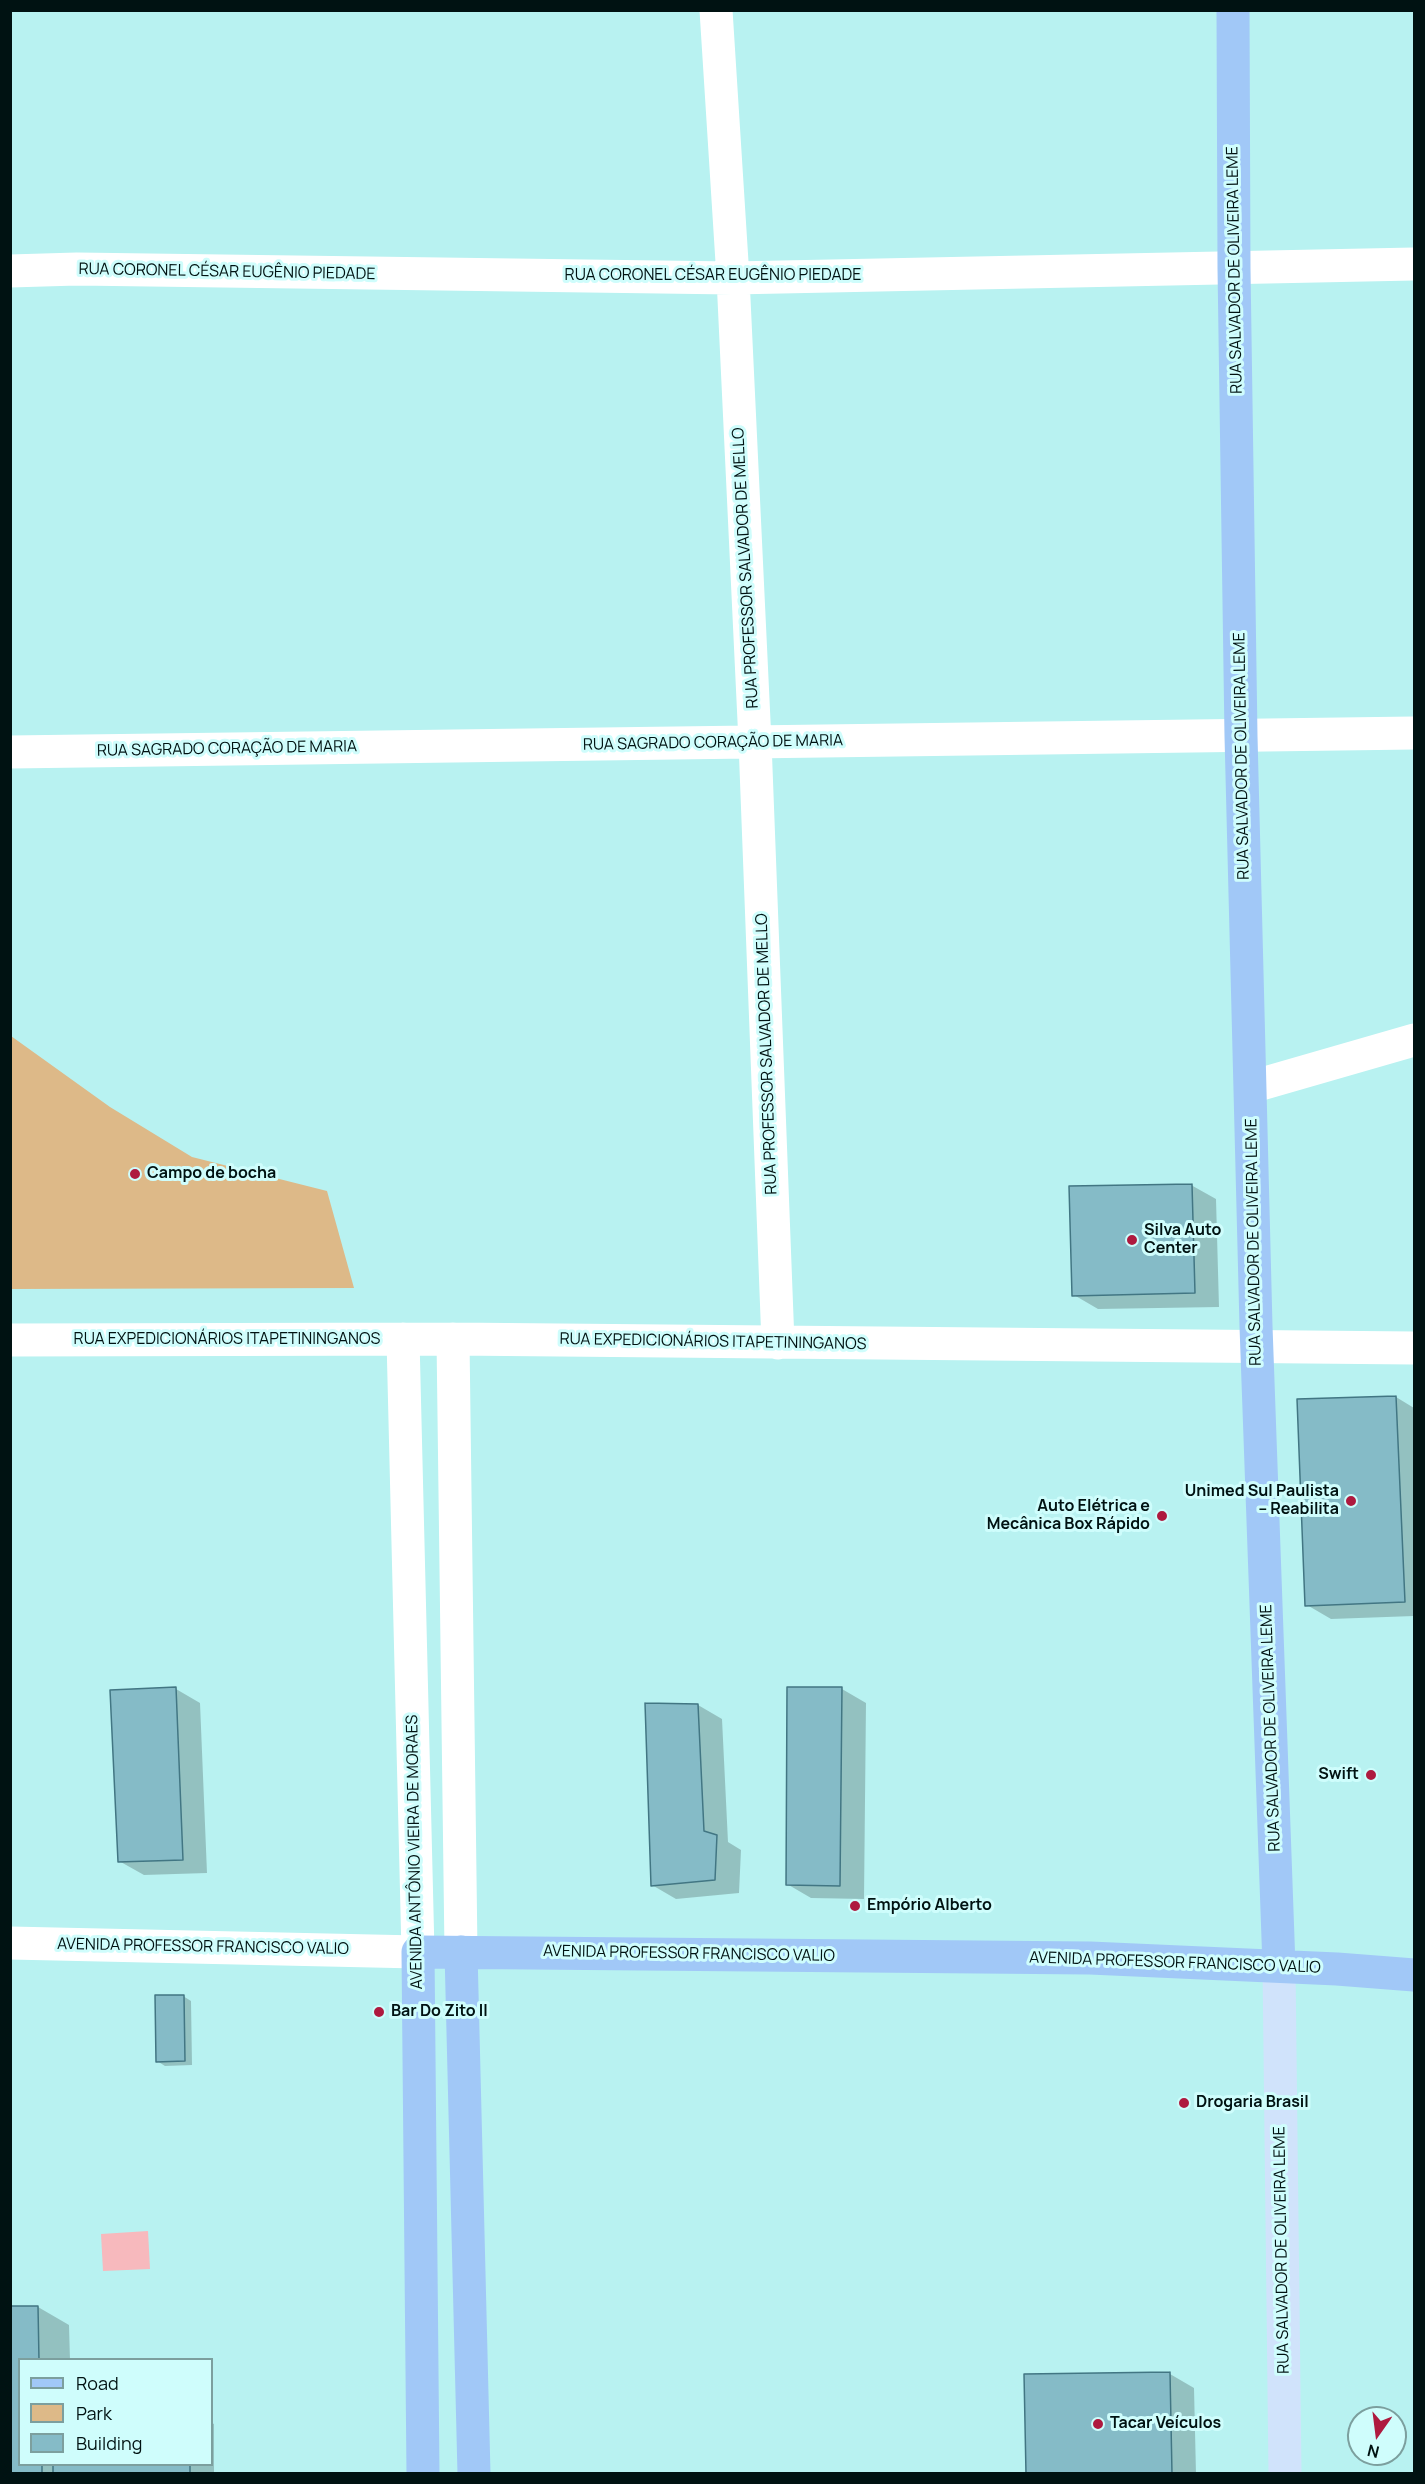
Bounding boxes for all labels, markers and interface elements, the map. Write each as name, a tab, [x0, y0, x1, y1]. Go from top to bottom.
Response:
street label: RUA SALVADOR DE OLIVEIRA LEME	[1223, 146, 1247, 394]
street label: RUA CORONEL CÉSAR EUGÊNIO PIEDADE	[78, 260, 376, 284]
street label: RUA CORONEL CÉSAR EUGÊNIO PIEDADE	[565, 266, 861, 286]
street label: RUA PROFESSOR SALVADOR DE MELLO	[729, 427, 763, 709]
street label: RUA SALVADOR DE OLIVEIRA LEME	[1230, 632, 1254, 880]
street label: RUA SAGRADO CORAÇÃO DE MARIA	[583, 731, 843, 755]
street label: RUA SAGRADO CORAÇÃO DE MARIA	[97, 737, 357, 761]
street label: RUA PROFESSOR SALVADOR DE MELLO	[752, 913, 782, 1195]
street label: RUA SALVADOR DE OLIVEIRA LEME	[1242, 1118, 1266, 1366]
place label: Campo de bocha	[147, 1164, 276, 1184]
marker: Campo de bocha	[128, 1167, 142, 1181]
place label: Silva Auto Center	[1144, 1221, 1221, 1259]
marker: Silva Auto Center	[1125, 1233, 1139, 1247]
street label: RUA EXPEDICIONÁRIOS ITAPETININGANOS	[74, 1330, 380, 1350]
street label: RUA EXPEDICIONÁRIOS ITAPETININGANOS	[559, 1330, 867, 1354]
place label: Unimed Sul Paulista – Reabilita	[1185, 1482, 1339, 1520]
marker: Unimed Sul Paulista – Reabilita	[1344, 1494, 1358, 1508]
place label: Auto Elétrica e Mecânica Box Rápido	[987, 1497, 1150, 1535]
marker: Auto Elétrica e Mecânica Box Rápido	[1155, 1509, 1169, 1523]
street label: RUA SALVADOR DE OLIVEIRA LEME	[1257, 1604, 1285, 1852]
street label: AVENIDA ANTÔNIO VIEIRA DE MORAES	[403, 1715, 427, 1989]
place label: Swift	[1318, 1765, 1359, 1785]
marker: Swift	[1364, 1768, 1378, 1782]
place label: Empório Alberto	[867, 1896, 992, 1916]
marker: Empório Alberto	[848, 1899, 862, 1913]
street label: AVENIDA PROFESSOR FRANCISCO VALIO	[57, 1935, 349, 1959]
street label: AVENIDA PROFESSOR FRANCISCO VALIO	[543, 1942, 835, 1966]
street label: AVENIDA PROFESSOR FRANCISCO VALIO	[1029, 1948, 1321, 1978]
place label: Bar Do Zito II	[391, 2002, 488, 2022]
marker: Bar Do Zito II	[372, 2005, 386, 2019]
place label: Drogaria Brasil	[1196, 2093, 1309, 2113]
marker: Drogaria Brasil	[1177, 2096, 1191, 2110]
street label: RUA SALVADOR DE OLIVEIRA LEME	[1270, 2126, 1294, 2374]
legend	[18, 2358, 213, 2466]
text: Road	[76, 2371, 119, 2395]
text: Park	[76, 2401, 112, 2425]
north arrow	[1347, 2406, 1407, 2466]
place label: Tacar Veículos	[1110, 2414, 1221, 2434]
marker: Tacar Veículos	[1091, 2417, 1105, 2431]
text: Building	[76, 2431, 142, 2455]
text: N	[1365, 2439, 1381, 2464]

